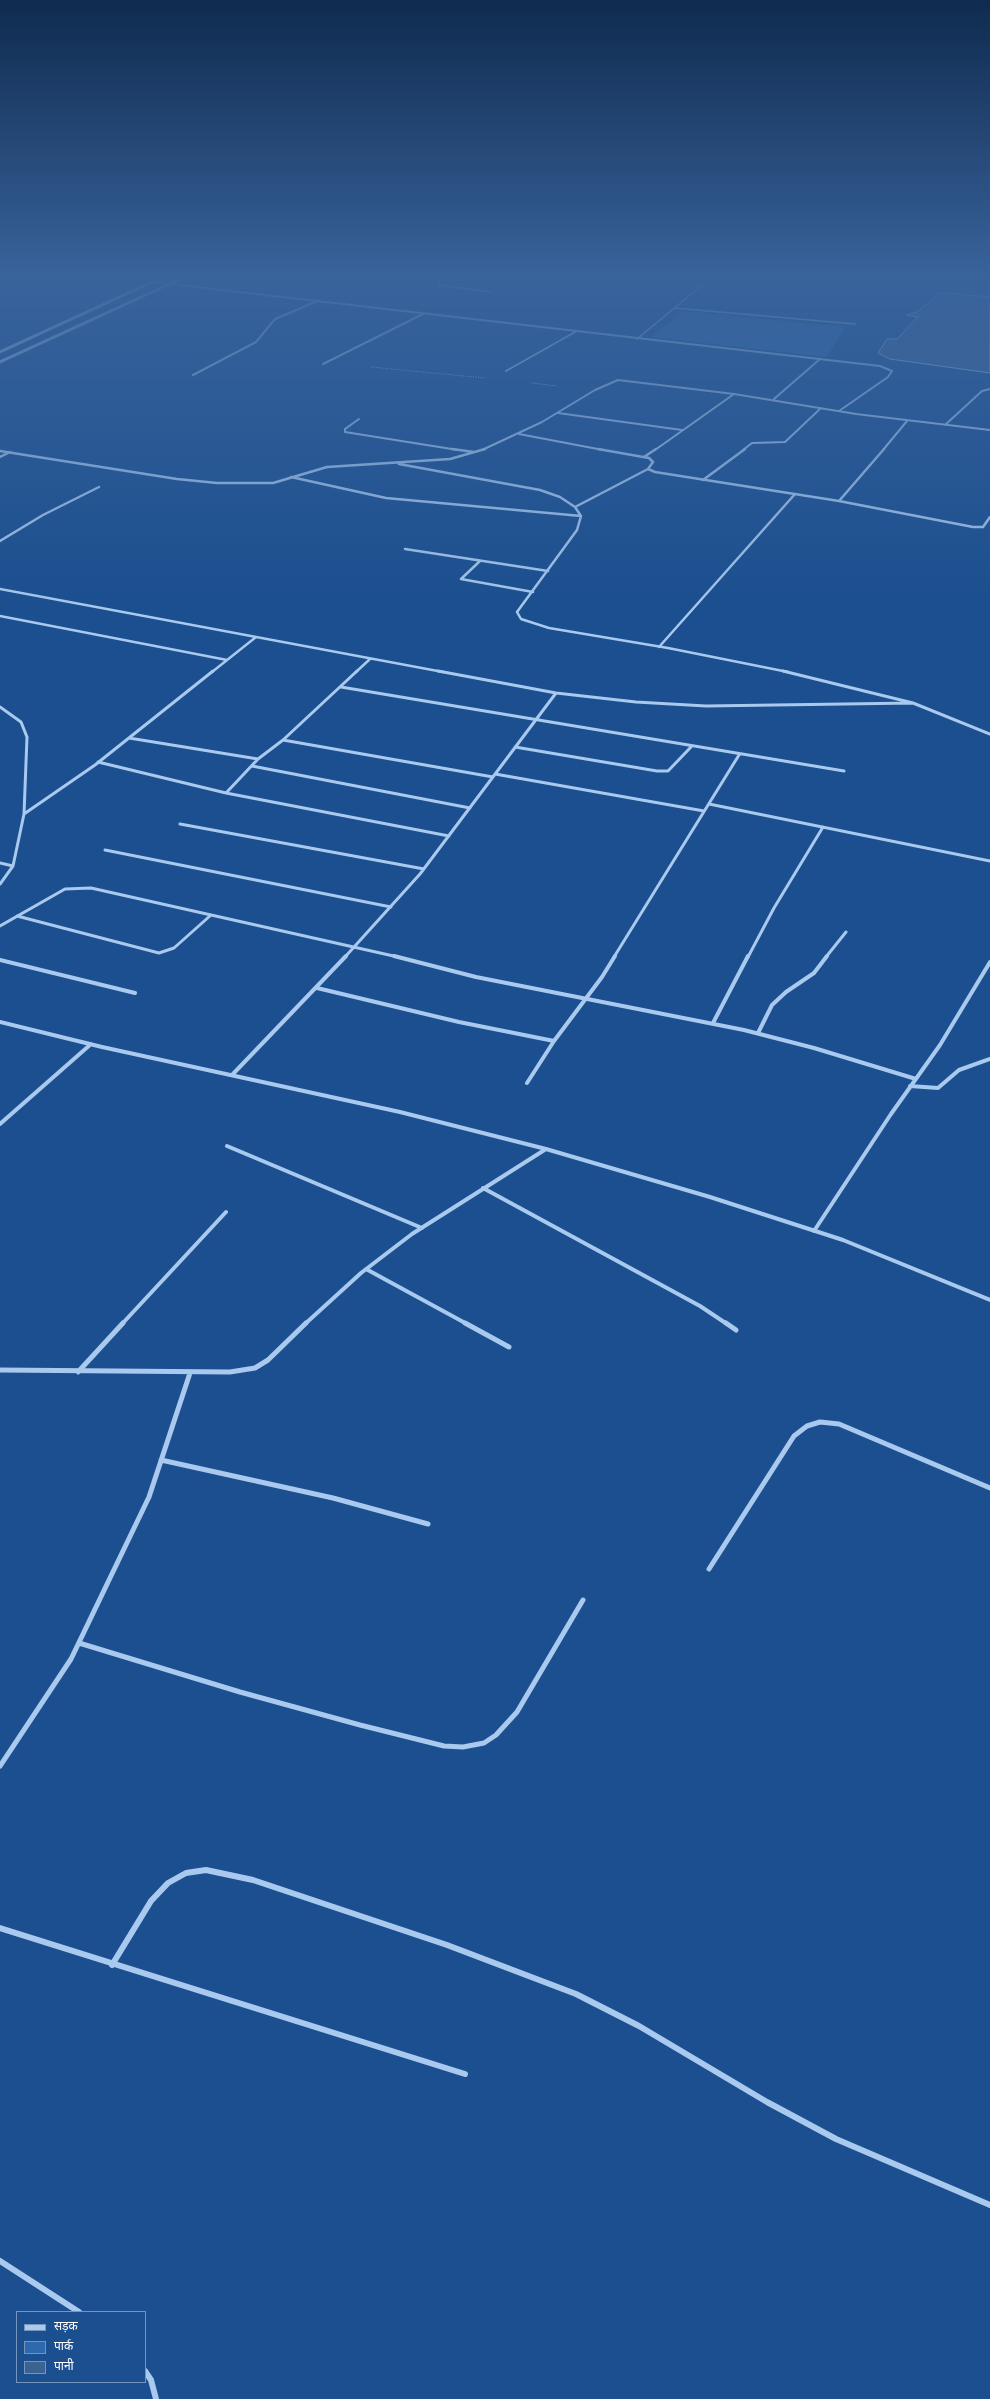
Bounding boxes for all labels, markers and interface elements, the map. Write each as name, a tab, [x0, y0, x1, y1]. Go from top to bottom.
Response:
legend	[16, 2311, 146, 2383]
text: सड़क	[54, 2319, 78, 2333]
text: पार्क	[54, 2339, 73, 2353]
text: पानी	[54, 2359, 74, 2373]

